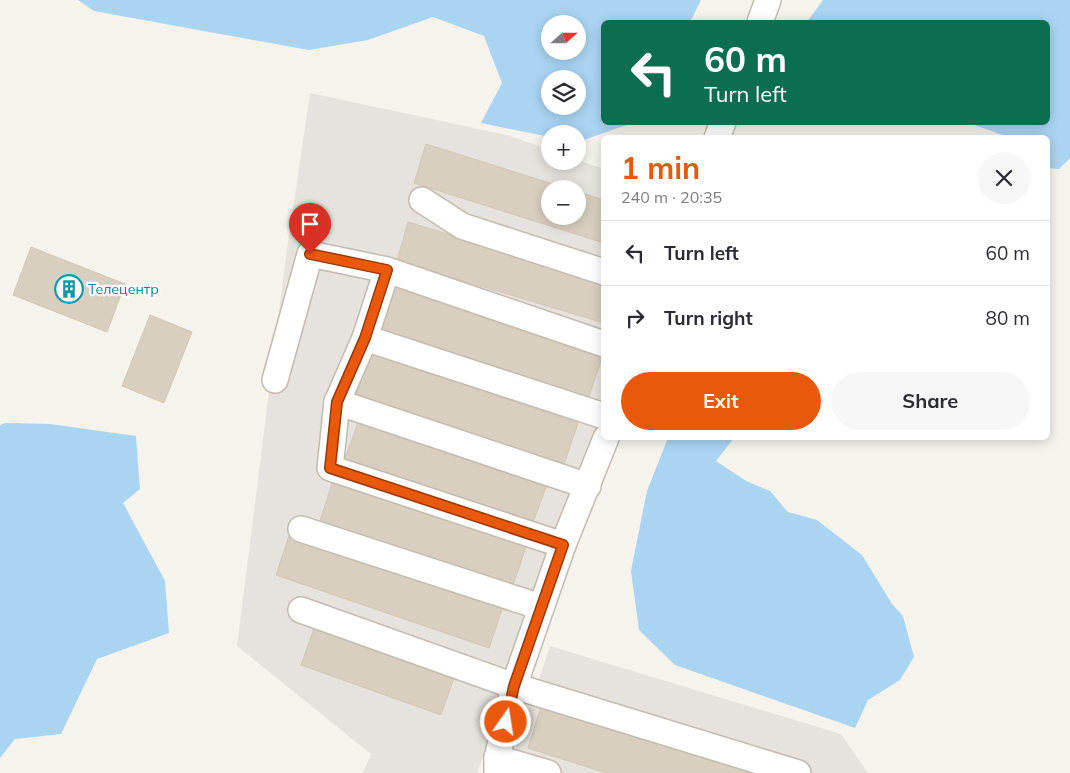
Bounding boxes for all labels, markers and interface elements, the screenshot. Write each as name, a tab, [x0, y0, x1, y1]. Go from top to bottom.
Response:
north arrow	[541, 15, 586, 60]
map controls	[541, 15, 586, 225]
text: 60 m	[704, 37, 787, 81]
icon: left	[621, 40, 686, 105]
button: layers	[541, 70, 586, 115]
text: Turn left	[704, 80, 787, 108]
button: +	[541, 125, 586, 170]
text: 1 min	[621, 149, 700, 187]
button: close	[978, 152, 1030, 204]
button: −	[541, 180, 586, 225]
text: 240 m · 20:35	[621, 187, 722, 207]
pin	[289, 203, 331, 254]
icon: arrive	[296, 210, 324, 238]
icon: left	[621, 239, 649, 267]
text: Turn left	[664, 241, 739, 265]
text: 60 m	[986, 241, 1030, 265]
building icon: Телецентр	[54, 274, 84, 304]
place label: Телецентр	[88, 280, 159, 298]
icon: right	[621, 304, 649, 332]
text: Turn right	[664, 306, 753, 330]
text: 80 m	[986, 306, 1030, 330]
button: Exit	[621, 372, 821, 430]
button: Share	[831, 372, 1030, 430]
position arrow	[479, 695, 531, 747]

